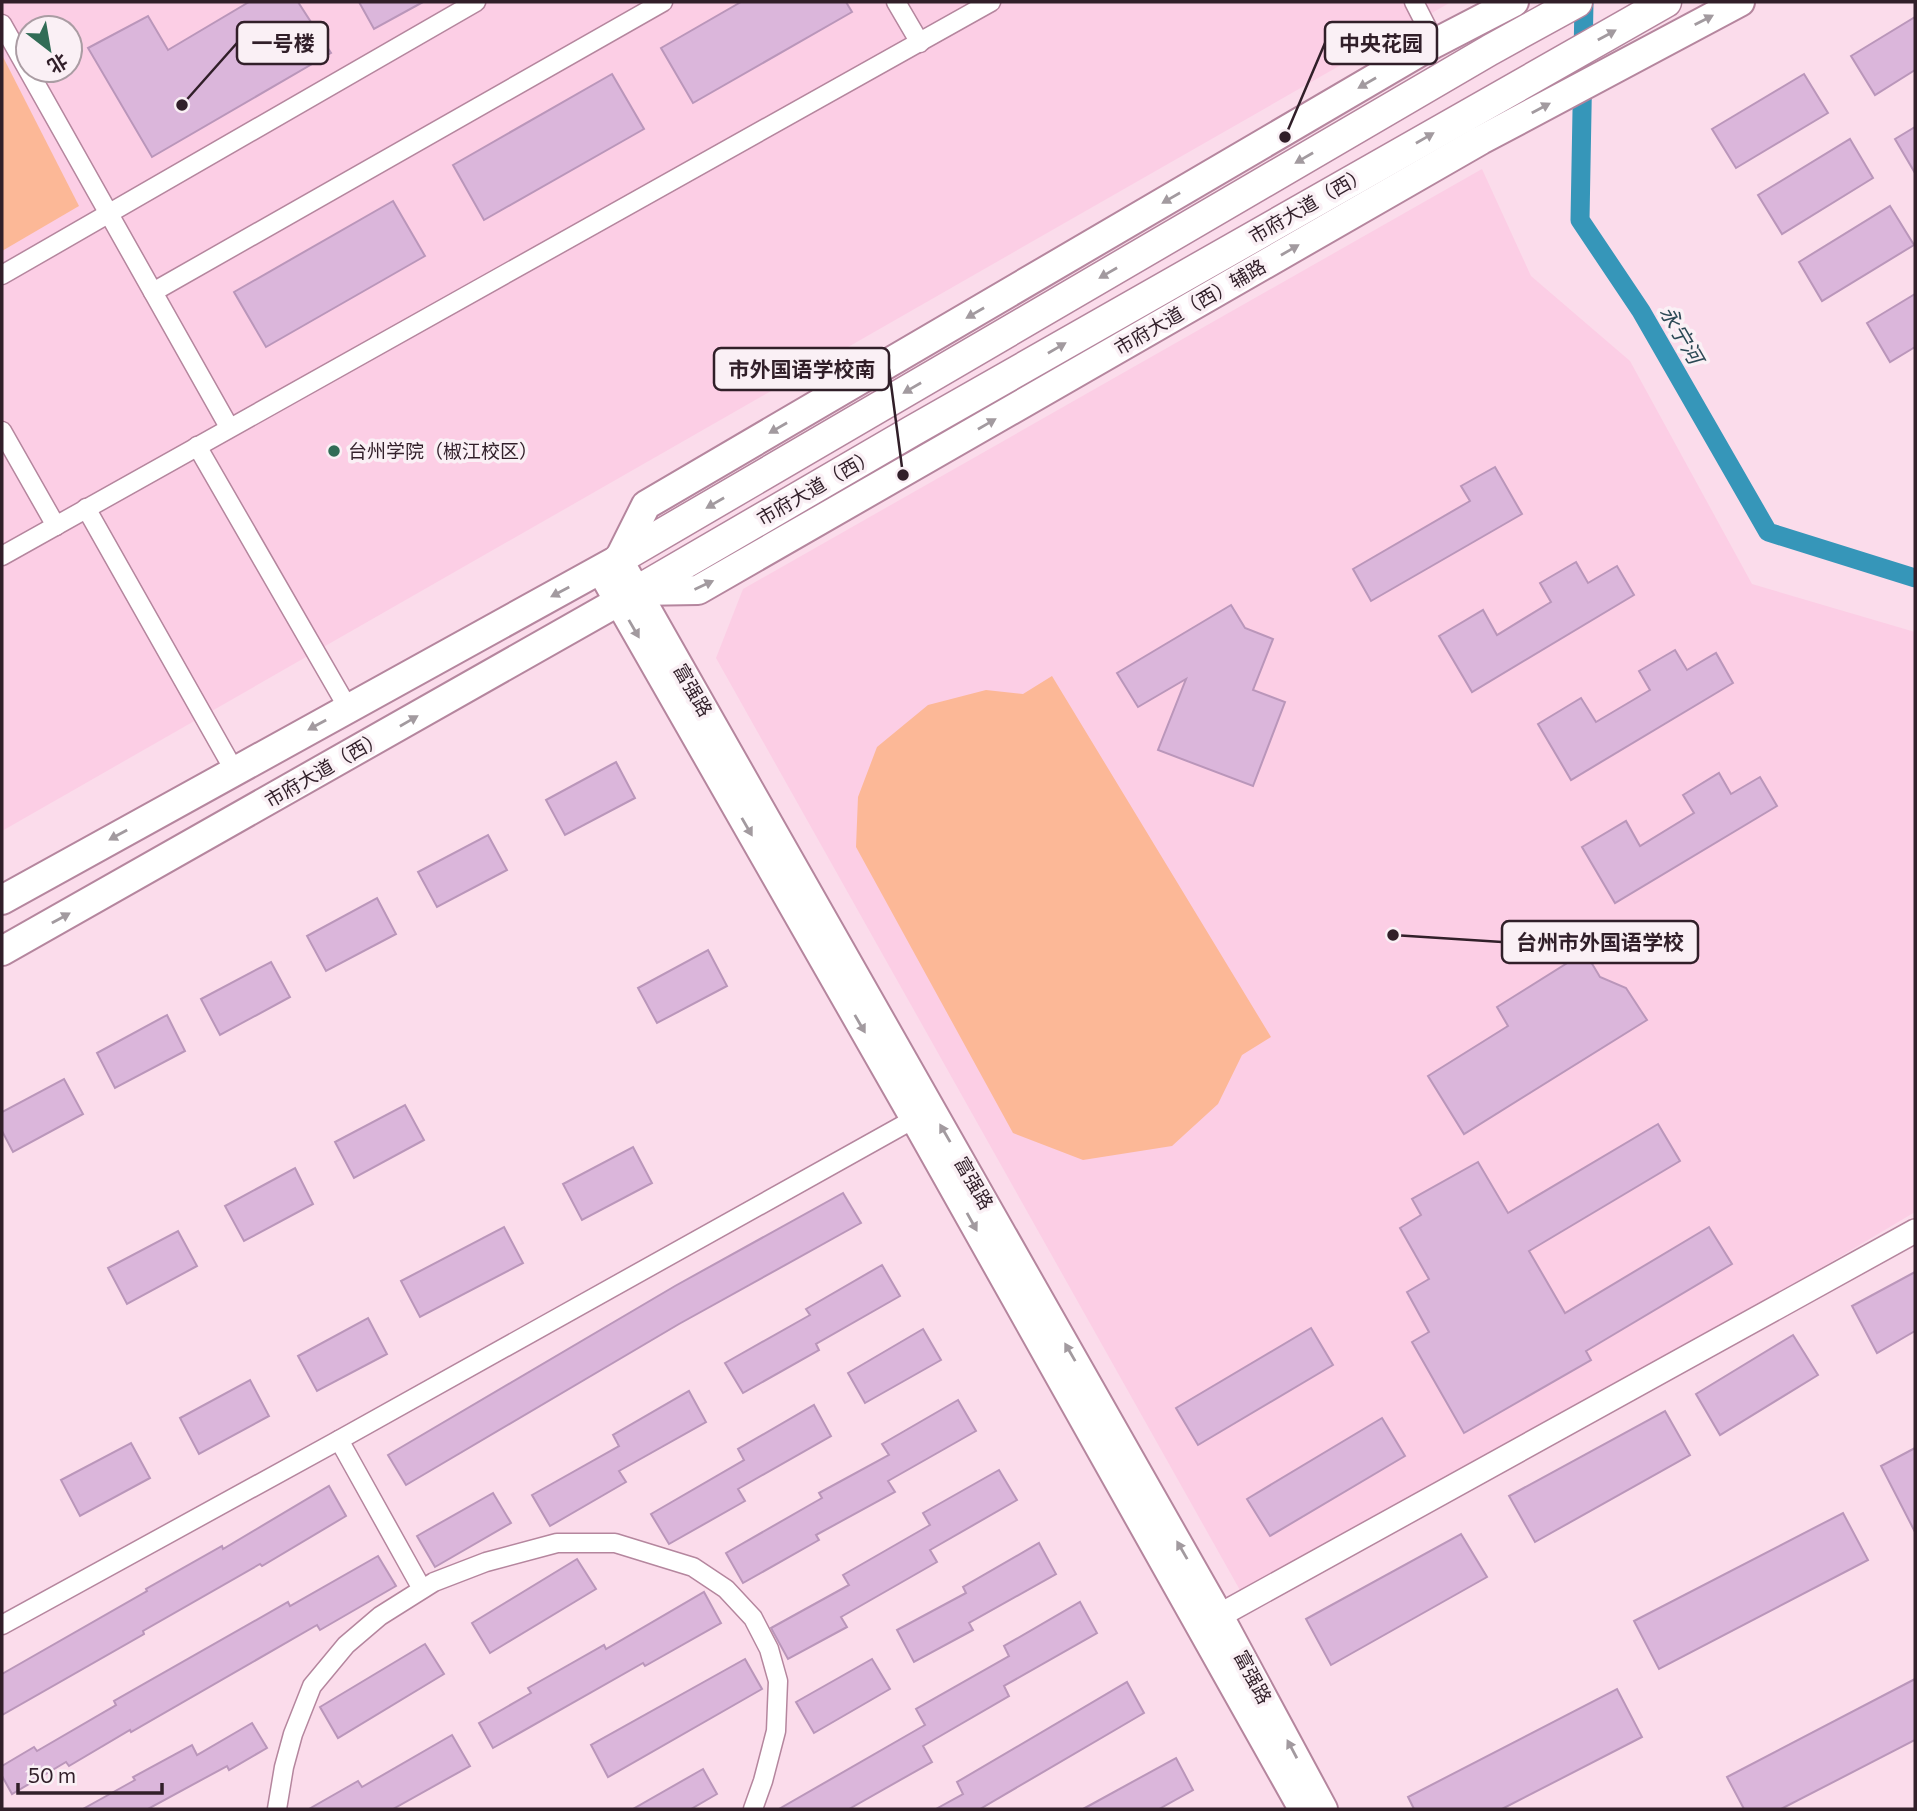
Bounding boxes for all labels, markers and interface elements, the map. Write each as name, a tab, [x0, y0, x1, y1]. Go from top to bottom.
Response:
north arrow	[14, 14, 84, 84]
one-way arrow	[1694, 14, 1714, 26]
callout: 一号楼	[237, 22, 328, 64]
callout: 中央花园	[1325, 22, 1437, 64]
one-way arrow	[1597, 29, 1616, 41]
text: 一号楼	[252, 30, 315, 55]
text: 中央花园	[1339, 30, 1423, 55]
text: 北	[44, 49, 72, 79]
one-way arrow	[1358, 77, 1377, 89]
one-way arrow	[1531, 102, 1551, 114]
one-way arrow	[1415, 132, 1434, 144]
one-way arrow	[1295, 152, 1314, 164]
street label: 市府大道（西）	[1244, 161, 1371, 248]
one-way arrow	[1161, 192, 1180, 204]
one-way arrow	[1281, 244, 1300, 256]
street label: 市府大道（西）辅路	[1110, 254, 1270, 359]
one-way arrow	[1098, 267, 1118, 279]
water label: 永宁河	[1656, 301, 1711, 371]
one-way arrow	[965, 307, 984, 319]
one-way arrow	[1047, 342, 1066, 354]
callout: 市外国语学校南	[714, 348, 889, 390]
text: 市外国语学校南	[729, 356, 876, 381]
one-way arrow	[902, 382, 921, 394]
one-way arrow	[977, 418, 996, 430]
one-way arrow	[769, 422, 788, 434]
place label: 台州学院（椒江校区）	[348, 439, 538, 462]
marker: 台州学院（椒江校区）	[326, 443, 342, 459]
street label: 市府大道（西）	[752, 443, 879, 530]
one-way arrow	[706, 497, 725, 509]
one-way arrow	[694, 580, 714, 591]
one-way arrow	[550, 586, 569, 598]
one-way arrow	[628, 620, 640, 639]
street label: 富强路	[669, 659, 718, 720]
one-way arrow	[399, 715, 418, 727]
one-way arrow	[307, 719, 327, 731]
street label: 市府大道（西）	[260, 725, 387, 812]
one-way arrow	[741, 817, 753, 836]
one-way arrow	[108, 829, 128, 841]
one-way arrow	[52, 912, 71, 924]
callout: 台州市外国语学校	[1502, 921, 1698, 963]
text: 台州市外国语学校	[1516, 929, 1684, 954]
one-way arrow	[854, 1015, 866, 1034]
one-way arrow	[939, 1123, 951, 1143]
street label: 富强路	[950, 1152, 999, 1213]
one-way arrow	[966, 1212, 978, 1232]
one-way arrow	[1064, 1343, 1076, 1362]
one-way arrow	[1176, 1540, 1188, 1560]
street label: 富强路	[1230, 1646, 1277, 1707]
one-way arrow	[1286, 1740, 1298, 1759]
scale bar	[18, 1752, 161, 1796]
text: 50 m	[28, 1762, 76, 1787]

